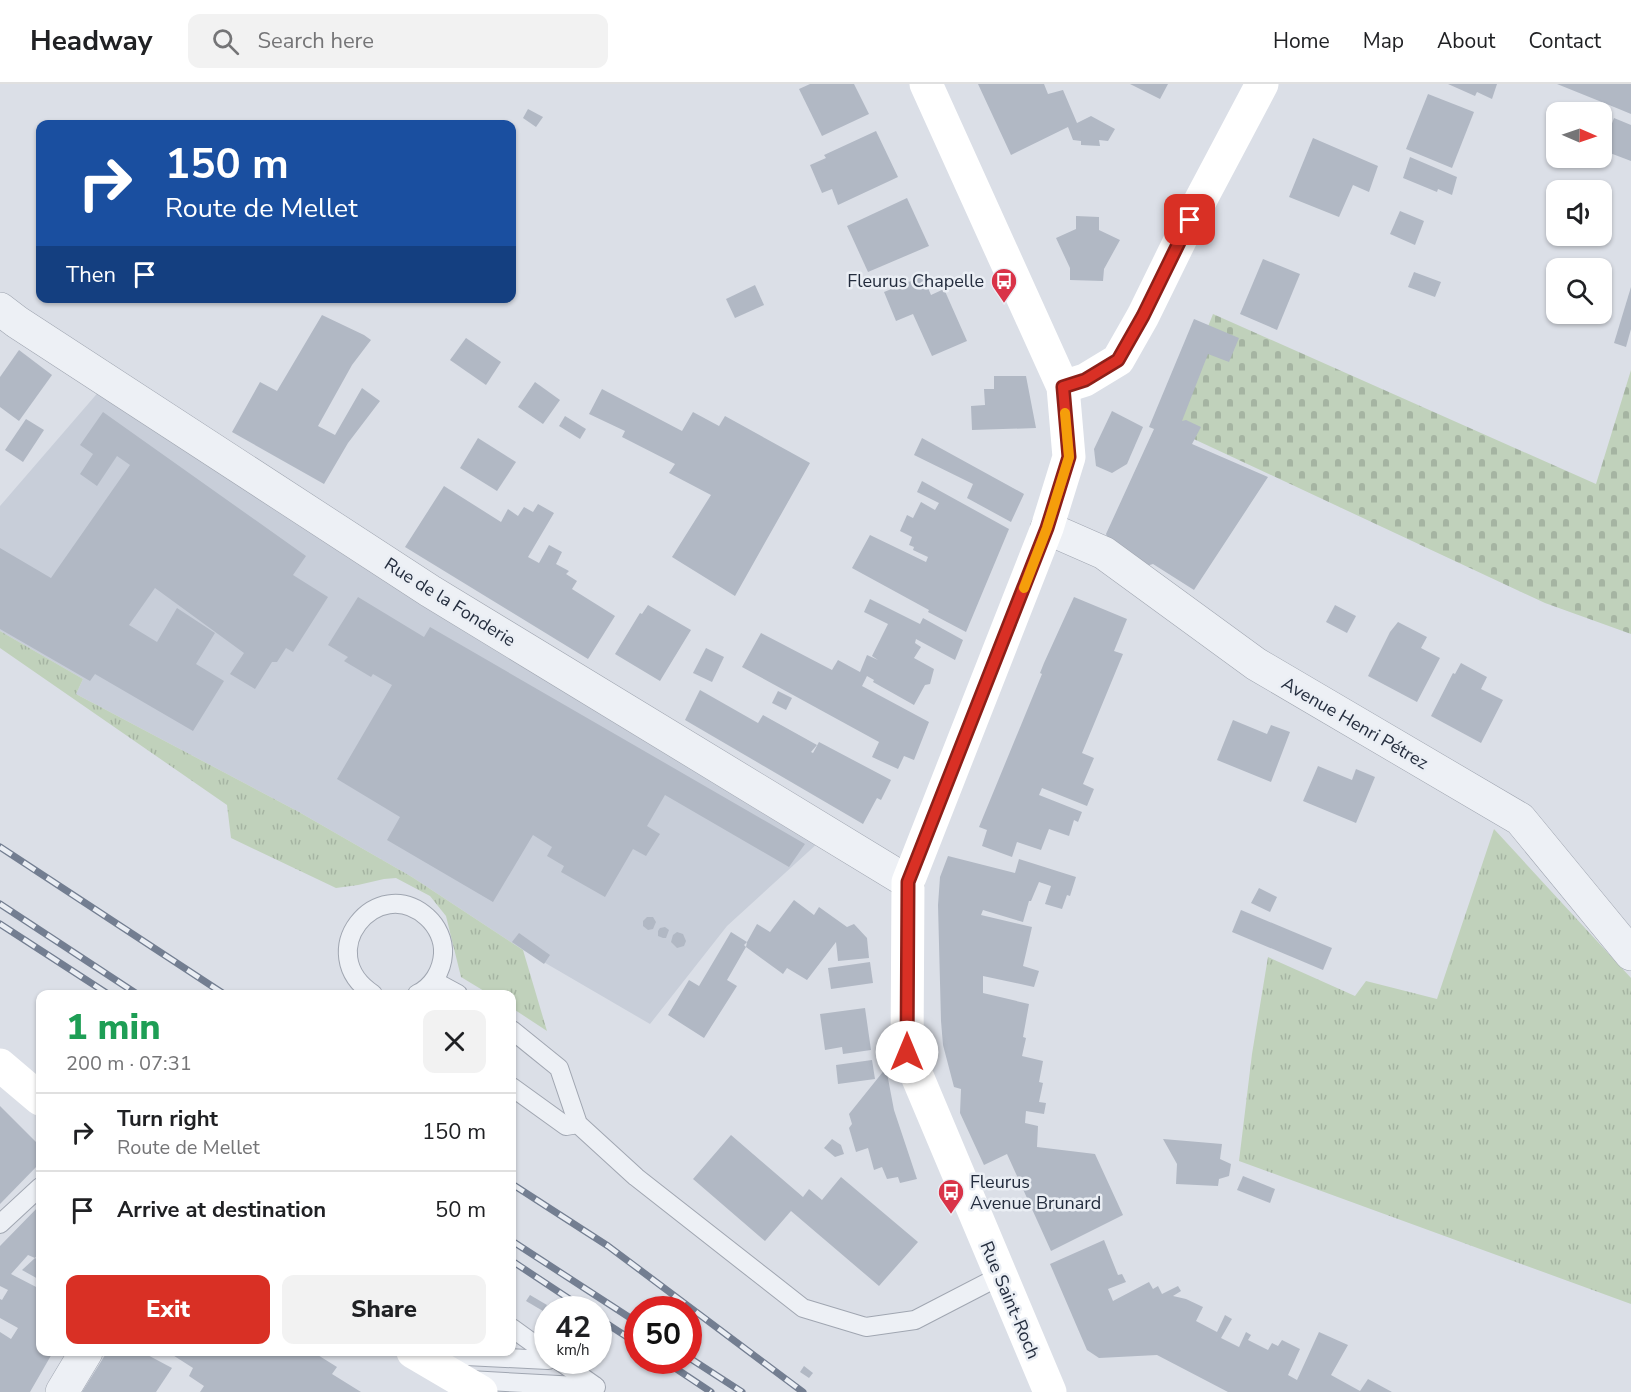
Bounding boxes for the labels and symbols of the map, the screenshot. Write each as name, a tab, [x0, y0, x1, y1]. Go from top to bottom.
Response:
north arrow	[1546, 102, 1612, 168]
pin	[1164, 194, 1215, 245]
bus stop icon: Fleurus Chapelle	[989, 266, 1019, 304]
place label: Fleurus Chapelle	[847, 269, 984, 293]
street label: Rue de la Fonderie	[380, 552, 520, 652]
street label: Avenue Henri Pétrez	[1277, 671, 1433, 775]
position arrow	[875, 1020, 939, 1084]
place label: Fleurus Avenue Brunard	[970, 1170, 1101, 1215]
bus stop icon: Fleurus Avenue Brunard	[936, 1177, 966, 1215]
street label: Rue Saint-Roch	[974, 1238, 1046, 1362]
speed limit sign: 50	[624, 1296, 702, 1374]

